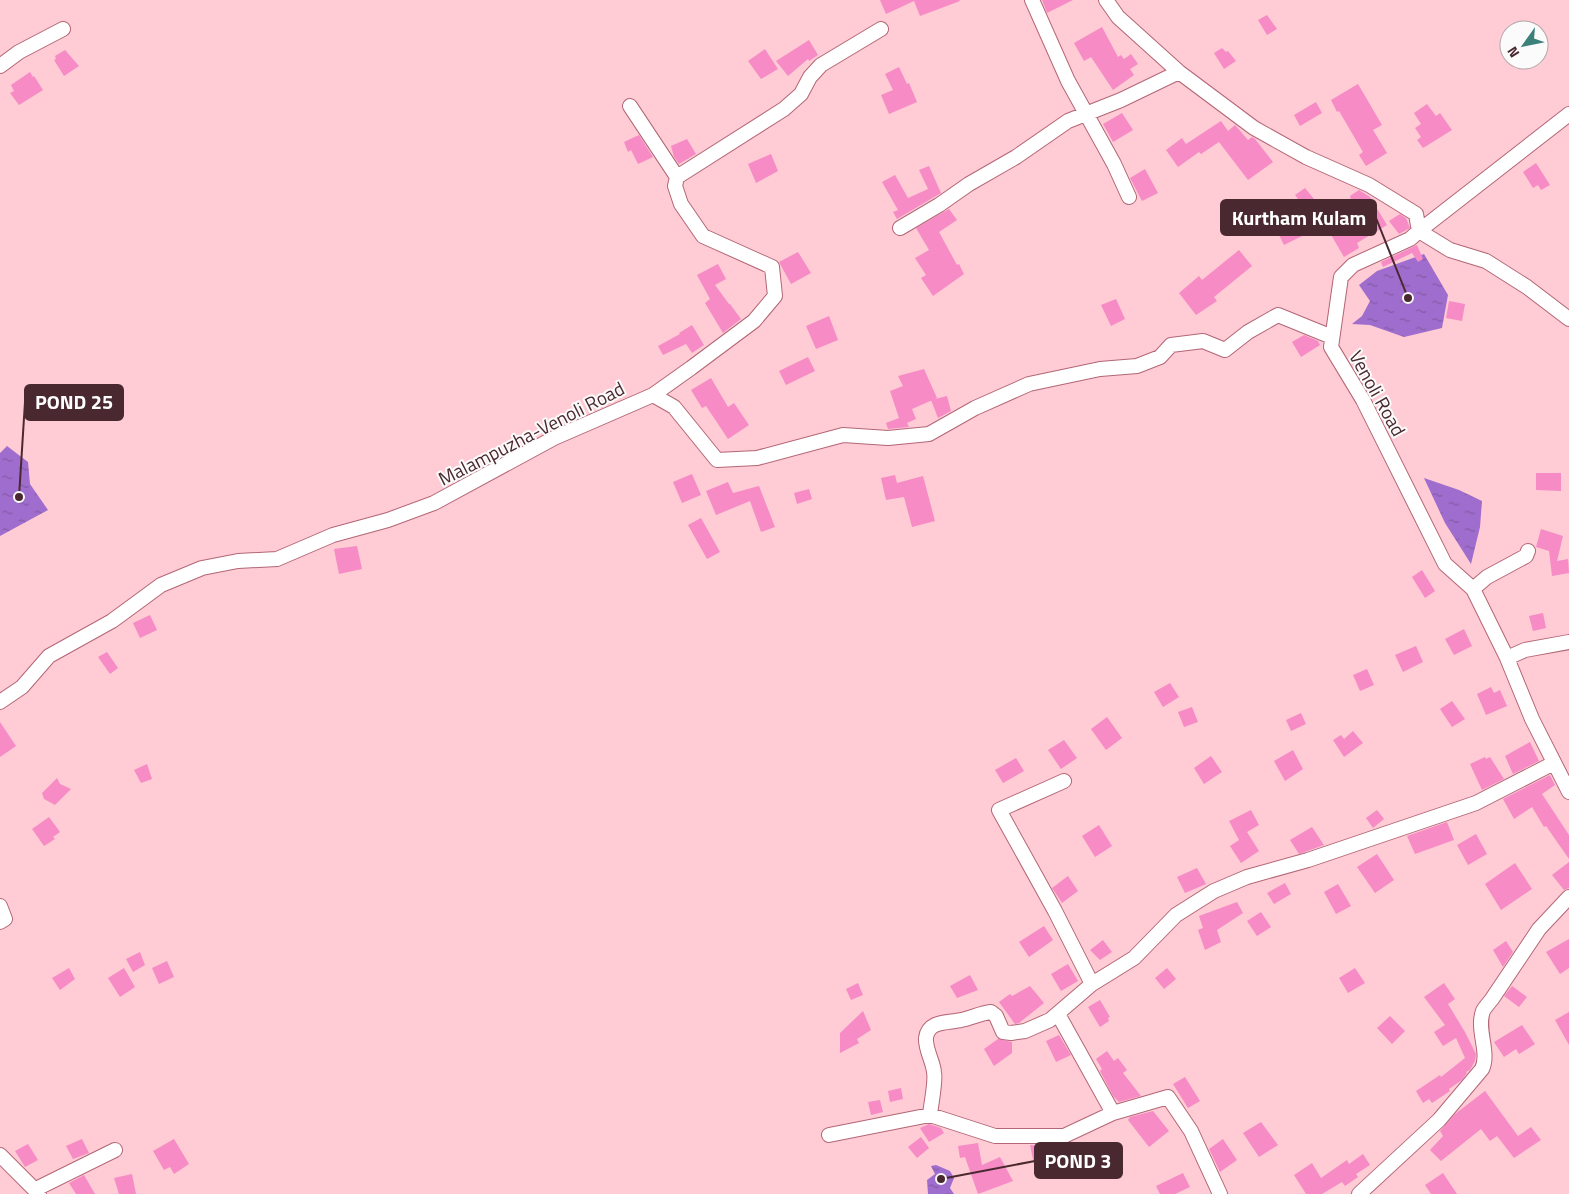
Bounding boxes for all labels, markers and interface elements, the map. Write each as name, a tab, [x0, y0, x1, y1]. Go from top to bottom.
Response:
north arrow	[1499, 20, 1549, 70]
text: N	[1501, 43, 1524, 62]
callout: Kurtham Kulam	[1221, 200, 1376, 235]
text: Kurtham Kulam	[1232, 202, 1366, 233]
street label: Venoli Road	[1342, 345, 1414, 441]
street label: Malampuzha-Venoli Road	[433, 373, 629, 493]
callout: POND 25	[25, 385, 123, 420]
text: POND 25	[35, 386, 113, 417]
callout: POND 3	[1035, 1143, 1122, 1178]
text: POND 3	[1044, 1145, 1112, 1176]

